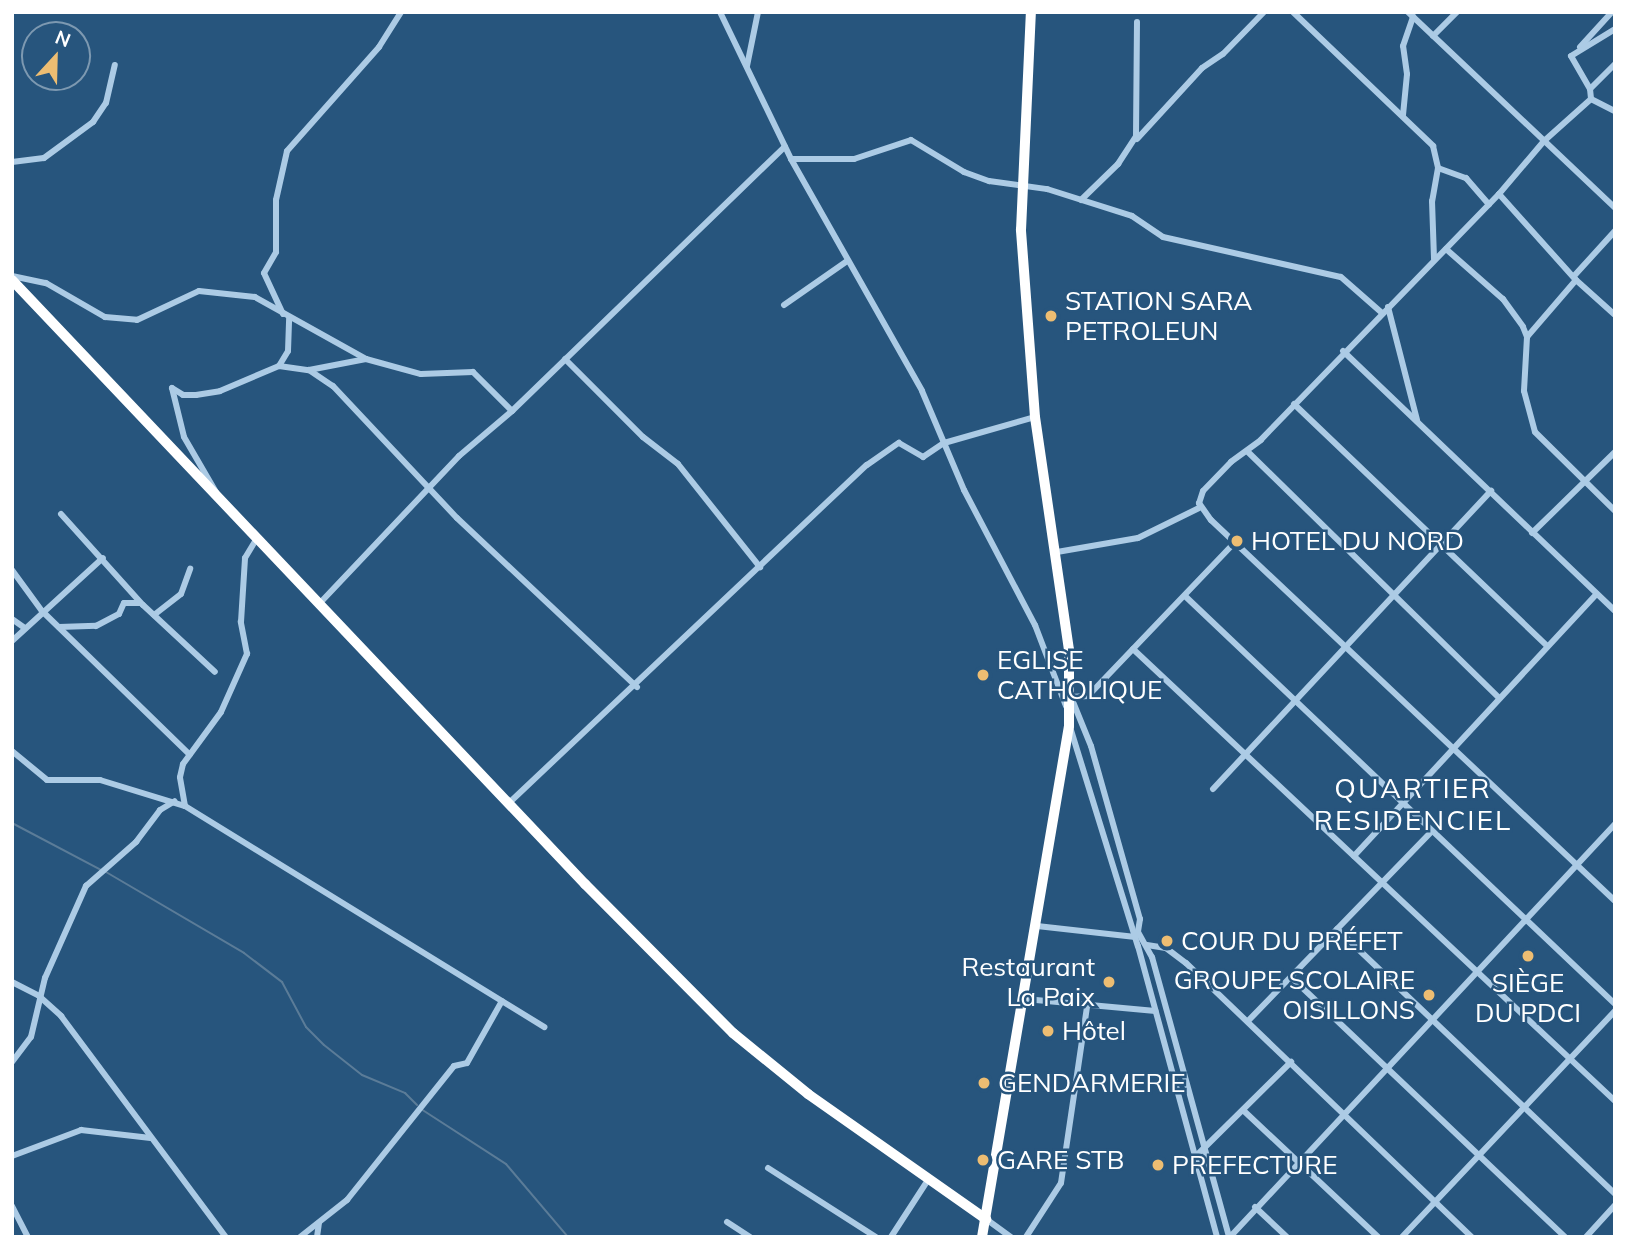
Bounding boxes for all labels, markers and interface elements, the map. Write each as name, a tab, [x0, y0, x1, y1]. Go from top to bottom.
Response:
north arrow	[21, 21, 91, 91]
text: N	[52, 25, 74, 52]
place label: STATION SARA PETROLEUN	[1065, 285, 1252, 346]
marker: STATION SARA PETROLEUN	[1043, 308, 1059, 324]
place label: HOTEL DU NORD	[1251, 525, 1464, 557]
marker: HOTEL DU NORD	[1229, 533, 1245, 549]
place label: EGLISE CATHOLIQUE	[997, 644, 1162, 706]
marker: EGLISE CATHOLIQUE	[975, 667, 991, 683]
district label: QUARTIER RESIDENCIEL	[1315, 771, 1511, 837]
place label: COUR DU PRÉFET	[1181, 925, 1403, 957]
marker: COUR DU PRÉFET	[1159, 933, 1175, 949]
marker: SIÈGE DU PDCI	[1520, 948, 1536, 964]
place label: Restaurant La Paix	[961, 951, 1095, 1012]
place label: GROUPE SCOLAIRE OISILLONS	[1174, 964, 1415, 1026]
place label: SIÈGE DU PDCI	[1475, 967, 1581, 1028]
marker: Restaurant La Paix	[1101, 974, 1117, 990]
marker: GROUPE SCOLAIRE OISILLONS	[1421, 987, 1437, 1003]
place label: Hôtel	[1062, 1015, 1126, 1047]
marker: Hôtel	[1040, 1023, 1056, 1039]
place label: GENDARMERIE	[998, 1067, 1186, 1099]
marker: GENDARMERIE	[976, 1075, 992, 1091]
place label: GARE STB	[997, 1144, 1124, 1176]
place label: PREFECTURE	[1172, 1149, 1338, 1181]
marker: GARE STB	[975, 1152, 991, 1168]
marker: PREFECTURE	[1150, 1157, 1166, 1173]

